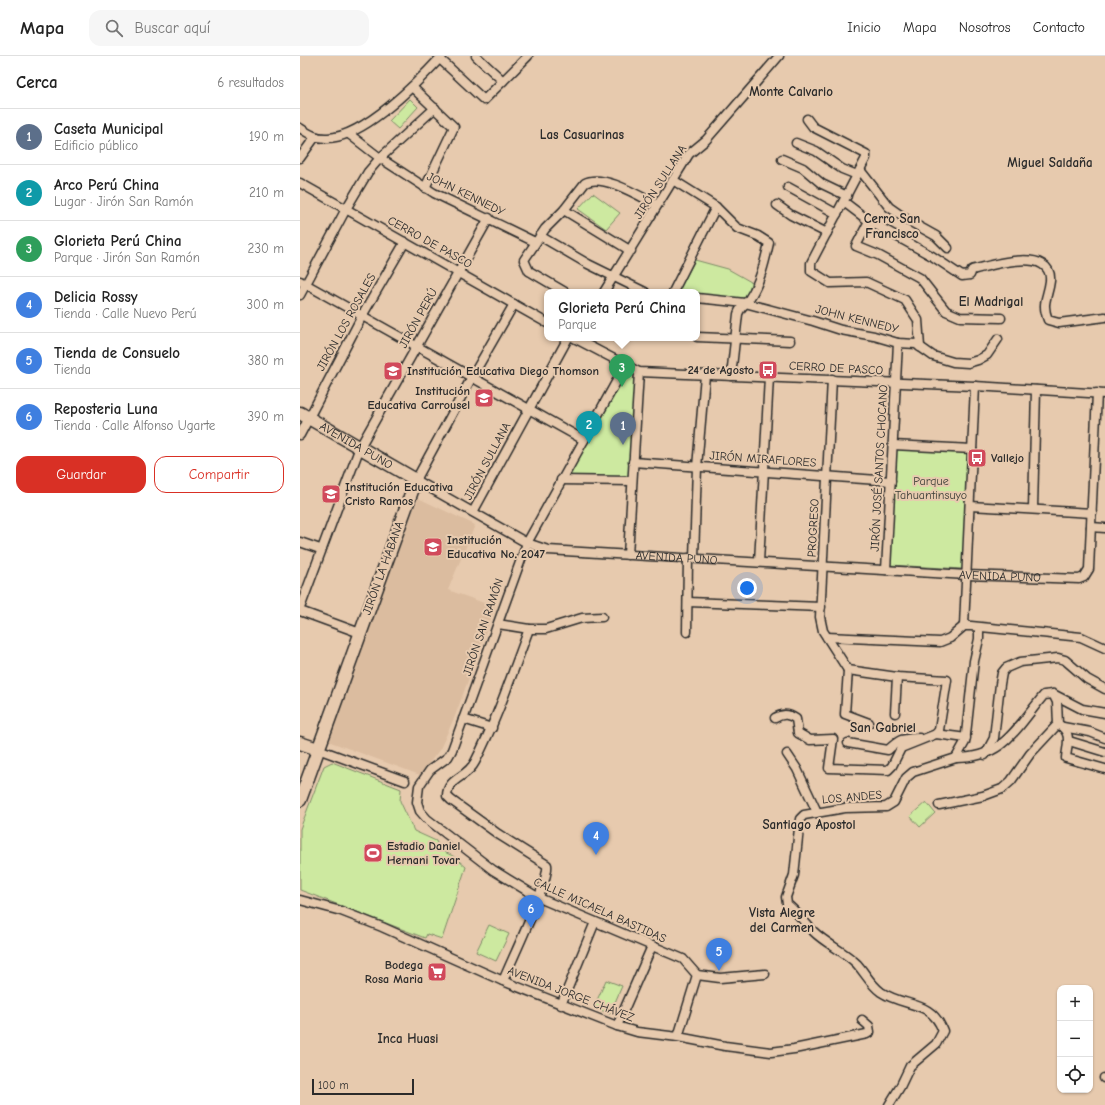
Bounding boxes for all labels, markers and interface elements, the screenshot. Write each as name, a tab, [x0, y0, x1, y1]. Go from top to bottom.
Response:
search box	[89, 10, 369, 46]
text: Mapa	[20, 17, 65, 39]
icon: search	[103, 17, 125, 39]
text: Buscar aquí	[135, 19, 210, 37]
text: Inicio	[847, 19, 881, 36]
text: Mapa	[903, 19, 937, 36]
text: Nosotros	[959, 19, 1011, 36]
text: Contacto	[1033, 19, 1085, 36]
text: Cerca	[16, 73, 58, 92]
text: 6 resultados	[217, 75, 284, 90]
district label: Monte Calvario	[749, 84, 833, 99]
text: Caseta Municipal	[54, 120, 163, 138]
district label: Las Casuarinas	[540, 127, 625, 142]
text: 1	[26, 129, 32, 144]
text: 190 m	[249, 129, 284, 144]
text: Edificio público	[54, 138, 138, 153]
street label: JIRÓN SULLANA	[631, 142, 689, 222]
district label: Miguel Saldaña	[1007, 155, 1093, 170]
street label: JOHN KENNEDY	[425, 169, 508, 219]
text: Arco Perú China	[54, 176, 159, 194]
text: 2	[26, 185, 32, 200]
text: 210 m	[249, 185, 284, 200]
text: Lugar · Jirón San Ramón	[54, 194, 193, 209]
district label: Cerro San Francisco	[864, 211, 920, 241]
street label: CERRO DE PASCO	[385, 213, 475, 271]
text: Glorieta Perú China	[54, 232, 182, 250]
text: 3	[26, 241, 32, 256]
text: 230 m	[248, 241, 284, 256]
text: Parque · Jirón San Ramón	[54, 250, 200, 265]
street label: JIRÓN LOS ROSALES	[313, 270, 379, 373]
street label: JIRÓN PERÚ	[396, 286, 440, 350]
text: Delicia Rossy	[54, 288, 138, 306]
popup	[544, 289, 700, 341]
district label: El Madrigal	[959, 294, 1023, 309]
text: 4	[26, 297, 32, 312]
text: 300 m	[246, 297, 284, 312]
text: Glorieta Perú China	[558, 299, 686, 317]
street label: JOHN KENNEDY	[814, 302, 901, 336]
text: Tienda · Calle Nuevo Perú	[54, 306, 196, 321]
text: Parque	[558, 317, 596, 332]
text: Tienda de Consuelo	[54, 344, 180, 362]
text: 5	[26, 353, 32, 368]
text: 380 m	[248, 353, 284, 368]
pin: 3	[609, 354, 635, 387]
bus stop icon: 24 de Agosto	[757, 359, 779, 381]
street label: CERRO DE PASCO	[789, 359, 884, 377]
school or university icon: Institución Educativa Diego Thomson	[382, 360, 404, 382]
text: Tienda	[54, 362, 91, 377]
place label: 24 de Agosto	[688, 363, 754, 377]
place label: Institución Educativa Diego Thomson	[407, 364, 599, 378]
place label: Institución Educativa Carrousel	[367, 384, 470, 412]
street label: JIRÓN JOSÉ SANTOS CHOCANO	[868, 384, 890, 552]
school or university icon: Institución Educativa Carrousel	[473, 387, 495, 409]
text: Reposteria Luna	[54, 400, 158, 418]
text: 6	[26, 409, 32, 424]
text: 390 m	[248, 409, 284, 424]
pin: 2	[576, 411, 602, 444]
pin: 1	[610, 412, 636, 445]
text: Tienda · Calle Alfonso Ugarte	[54, 418, 215, 433]
street label: AVENIDA PUNO	[317, 419, 396, 472]
street label: JIRÓN SULLANA	[461, 420, 513, 502]
bus stop icon: Vallejo	[966, 447, 988, 469]
street label: JIRÓN MIRAFLORES	[709, 448, 817, 470]
place label: Vallejo	[991, 451, 1024, 465]
button: Guardar	[16, 456, 146, 493]
button: Compartir	[154, 456, 284, 493]
park label: Parque Tahuantinsuyo	[895, 474, 967, 502]
place label: Institución Educativa Cristo Ramos	[345, 480, 453, 508]
school or university icon: Institución Educativa Cristo Ramos	[320, 483, 342, 505]
street label: PROGRESO	[804, 498, 822, 558]
street label: JIRÓN LA HABANA	[360, 519, 406, 617]
place label: Institución Educativa No. 2047	[447, 533, 545, 561]
school or university icon: Institución Educativa No. 2047	[422, 536, 444, 558]
street label: AVENIDA PUNO	[635, 548, 718, 567]
street label: AVENIDA PUNO	[959, 568, 1042, 585]
street label: JIRÓN SAN RAMÓN	[460, 576, 506, 678]
your location	[737, 578, 757, 598]
district label: San Gabriel	[850, 720, 916, 735]
street label: LOS ANDES	[821, 787, 883, 807]
district label: Santiago Apostol	[762, 817, 856, 832]
pin: 4	[583, 822, 609, 855]
place label: Estadio Daniel Hernani Tovar	[387, 839, 460, 867]
sports icon: Estadio Daniel Hernani Tovar	[362, 842, 384, 864]
street label: CALLE MICAELA BASTIDAS	[532, 874, 669, 946]
pin: 6	[518, 895, 544, 928]
district label: Vista Alegre del Carmen	[749, 905, 816, 935]
pin: 5	[706, 938, 732, 971]
place label: Bodega Rosa Maria	[365, 958, 423, 986]
supermarket icon: Bodega Rosa Maria	[426, 961, 448, 983]
street label: AVENIDA JORGE CHÁVEZ	[506, 963, 636, 1025]
map controls	[1057, 985, 1093, 1093]
button: +	[1057, 985, 1093, 1021]
button: −	[1057, 1021, 1093, 1057]
district label: Inca Huasi	[378, 1031, 438, 1046]
button: locate	[1057, 1057, 1093, 1093]
scale bar	[312, 1077, 414, 1096]
text: 100 m	[318, 1079, 349, 1092]

